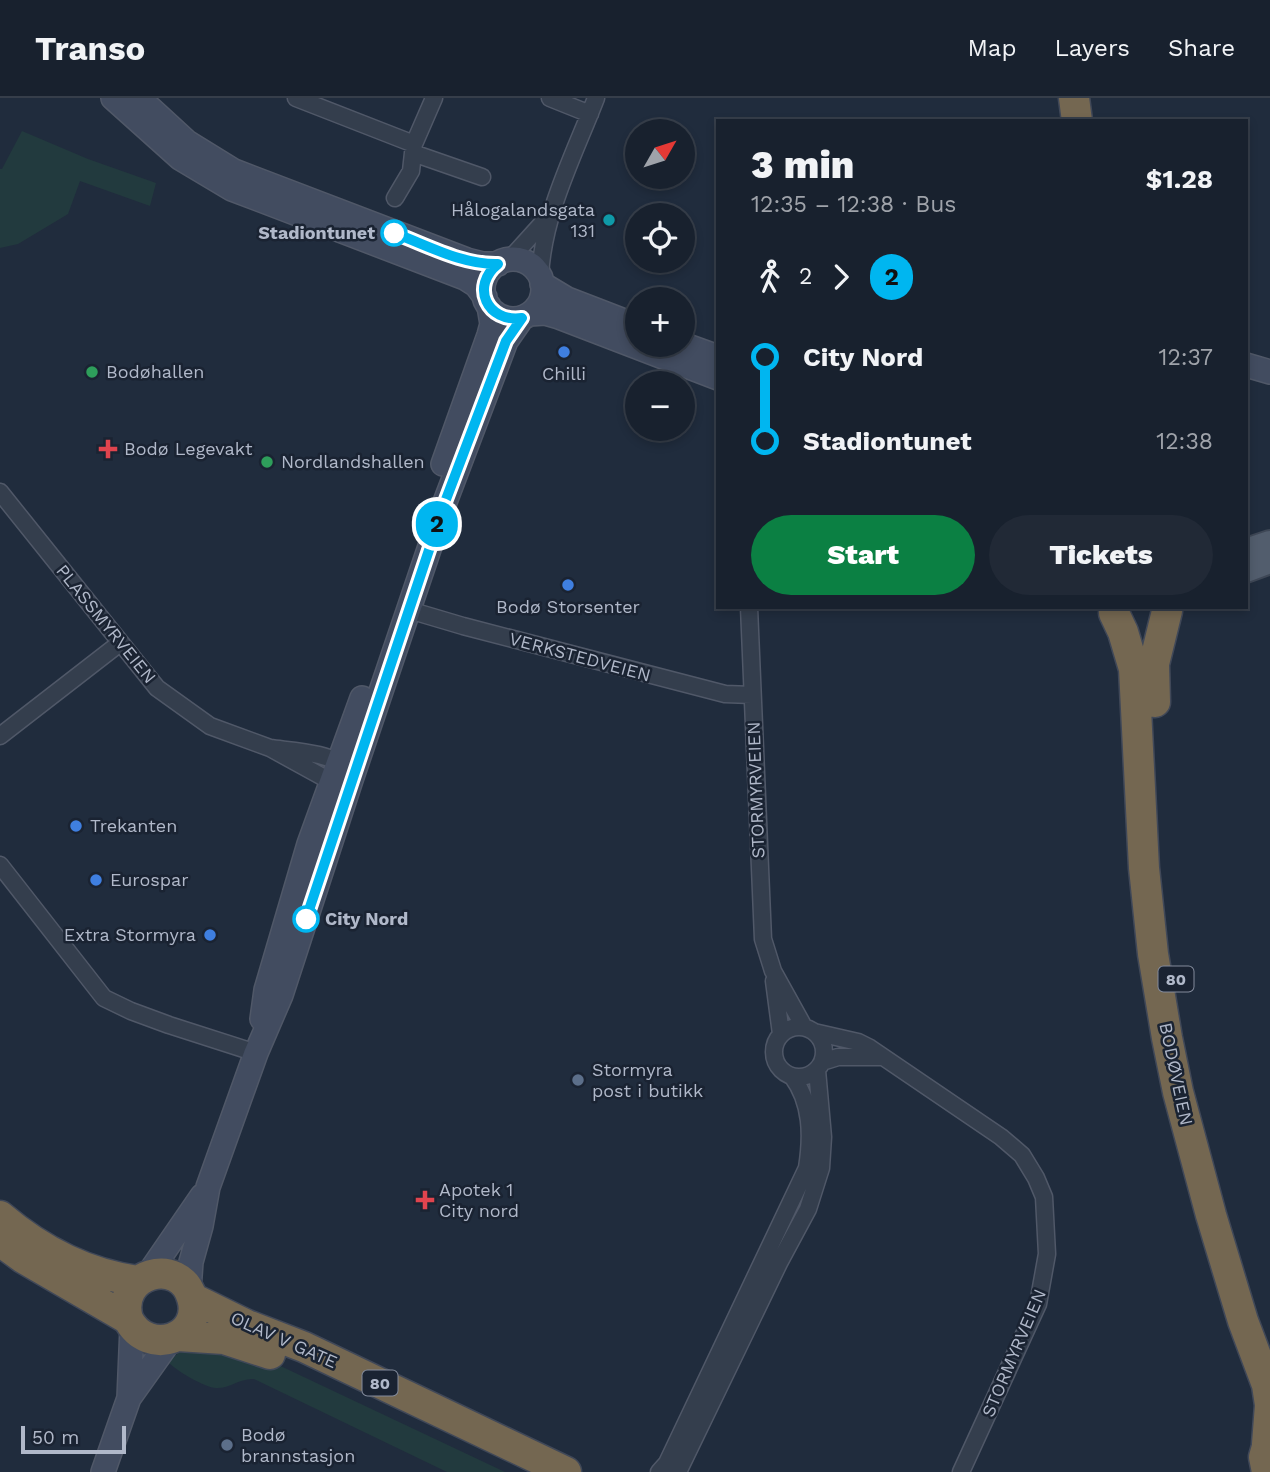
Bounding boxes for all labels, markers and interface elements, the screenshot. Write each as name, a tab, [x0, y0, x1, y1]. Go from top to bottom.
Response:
text: Transo	[35, 29, 145, 68]
text: Map	[968, 34, 1016, 62]
text: Layers	[1054, 34, 1130, 62]
text: Share	[1168, 34, 1235, 62]
north arrow	[625, 119, 695, 189]
map controls	[625, 119, 695, 441]
text: 3 min	[751, 143, 854, 187]
text: $1.28	[1146, 164, 1213, 194]
text: 12:35 – 12:38 · Bus	[751, 191, 956, 218]
place label: Hålogalandsgata 131	[451, 199, 595, 241]
button: locate	[625, 203, 695, 273]
marker: Hålogalandsgata 131	[601, 212, 617, 228]
marker: Stadiontunet	[381, 220, 407, 246]
place label: Stadiontunet	[258, 222, 375, 243]
icon: walk	[751, 258, 789, 296]
icon: forward	[822, 258, 860, 296]
text: 2	[799, 263, 812, 290]
text: 2	[884, 263, 899, 291]
button: +	[625, 287, 695, 357]
text: City Nord	[803, 342, 923, 372]
marker: Chilli	[556, 344, 572, 360]
text: 12:37	[1158, 344, 1213, 371]
place label: Bodøhallen	[106, 361, 205, 382]
place label: Chilli	[542, 363, 586, 384]
marker: Bodøhallen	[84, 364, 100, 380]
button: −	[625, 371, 695, 441]
text: Stadiontunet	[803, 426, 972, 456]
text: 12:38	[1156, 428, 1213, 455]
place label: Bodø Legevakt	[124, 438, 253, 459]
marker: Bodø Legevakt	[98, 439, 118, 459]
place label: Nordlandshallen	[281, 451, 425, 472]
marker: Nordlandshallen	[259, 454, 275, 470]
line badge: 2	[414, 501, 460, 547]
text: 2	[430, 510, 444, 538]
button: Start	[751, 515, 975, 595]
button: Tickets	[989, 515, 1213, 595]
street label: PLASSMYRVEIEN	[52, 560, 161, 687]
marker: Bodø Storsenter	[560, 577, 576, 593]
place label: Bodø Storsenter	[496, 596, 640, 617]
street label: VERKSTEDVEIEN	[507, 628, 653, 686]
street label: STORMYRVEIEN	[743, 721, 768, 859]
place label: Trekanten	[90, 815, 177, 836]
marker: Trekanten	[68, 818, 84, 834]
place label: Eurospar	[110, 869, 188, 890]
marker: Eurospar	[88, 872, 104, 888]
marker: City Nord	[293, 906, 319, 932]
place label: City Nord	[325, 908, 408, 929]
place label: Extra Stormyra	[64, 924, 196, 945]
marker: Extra Stormyra	[202, 927, 218, 943]
road number: 80	[1158, 966, 1194, 992]
street label: BODØVEIEN	[1155, 1021, 1198, 1127]
place label: Stormyra post i butikk	[592, 1059, 703, 1101]
marker: Stormyra post i butikk	[570, 1072, 586, 1088]
place label: Apotek 1 City nord	[439, 1179, 519, 1221]
marker: Apotek 1 City nord	[417, 1192, 433, 1208]
street label: STORMYRVEIEN	[977, 1286, 1050, 1420]
street label: OLAV V GATE	[228, 1307, 341, 1372]
road number: 80	[362, 1371, 398, 1396]
scale bar	[21, 1423, 126, 1455]
place label: Bodø brannstasjon	[241, 1424, 355, 1466]
text: 50 m	[32, 1426, 79, 1449]
marker: Bodø brannstasjon	[219, 1437, 235, 1453]

